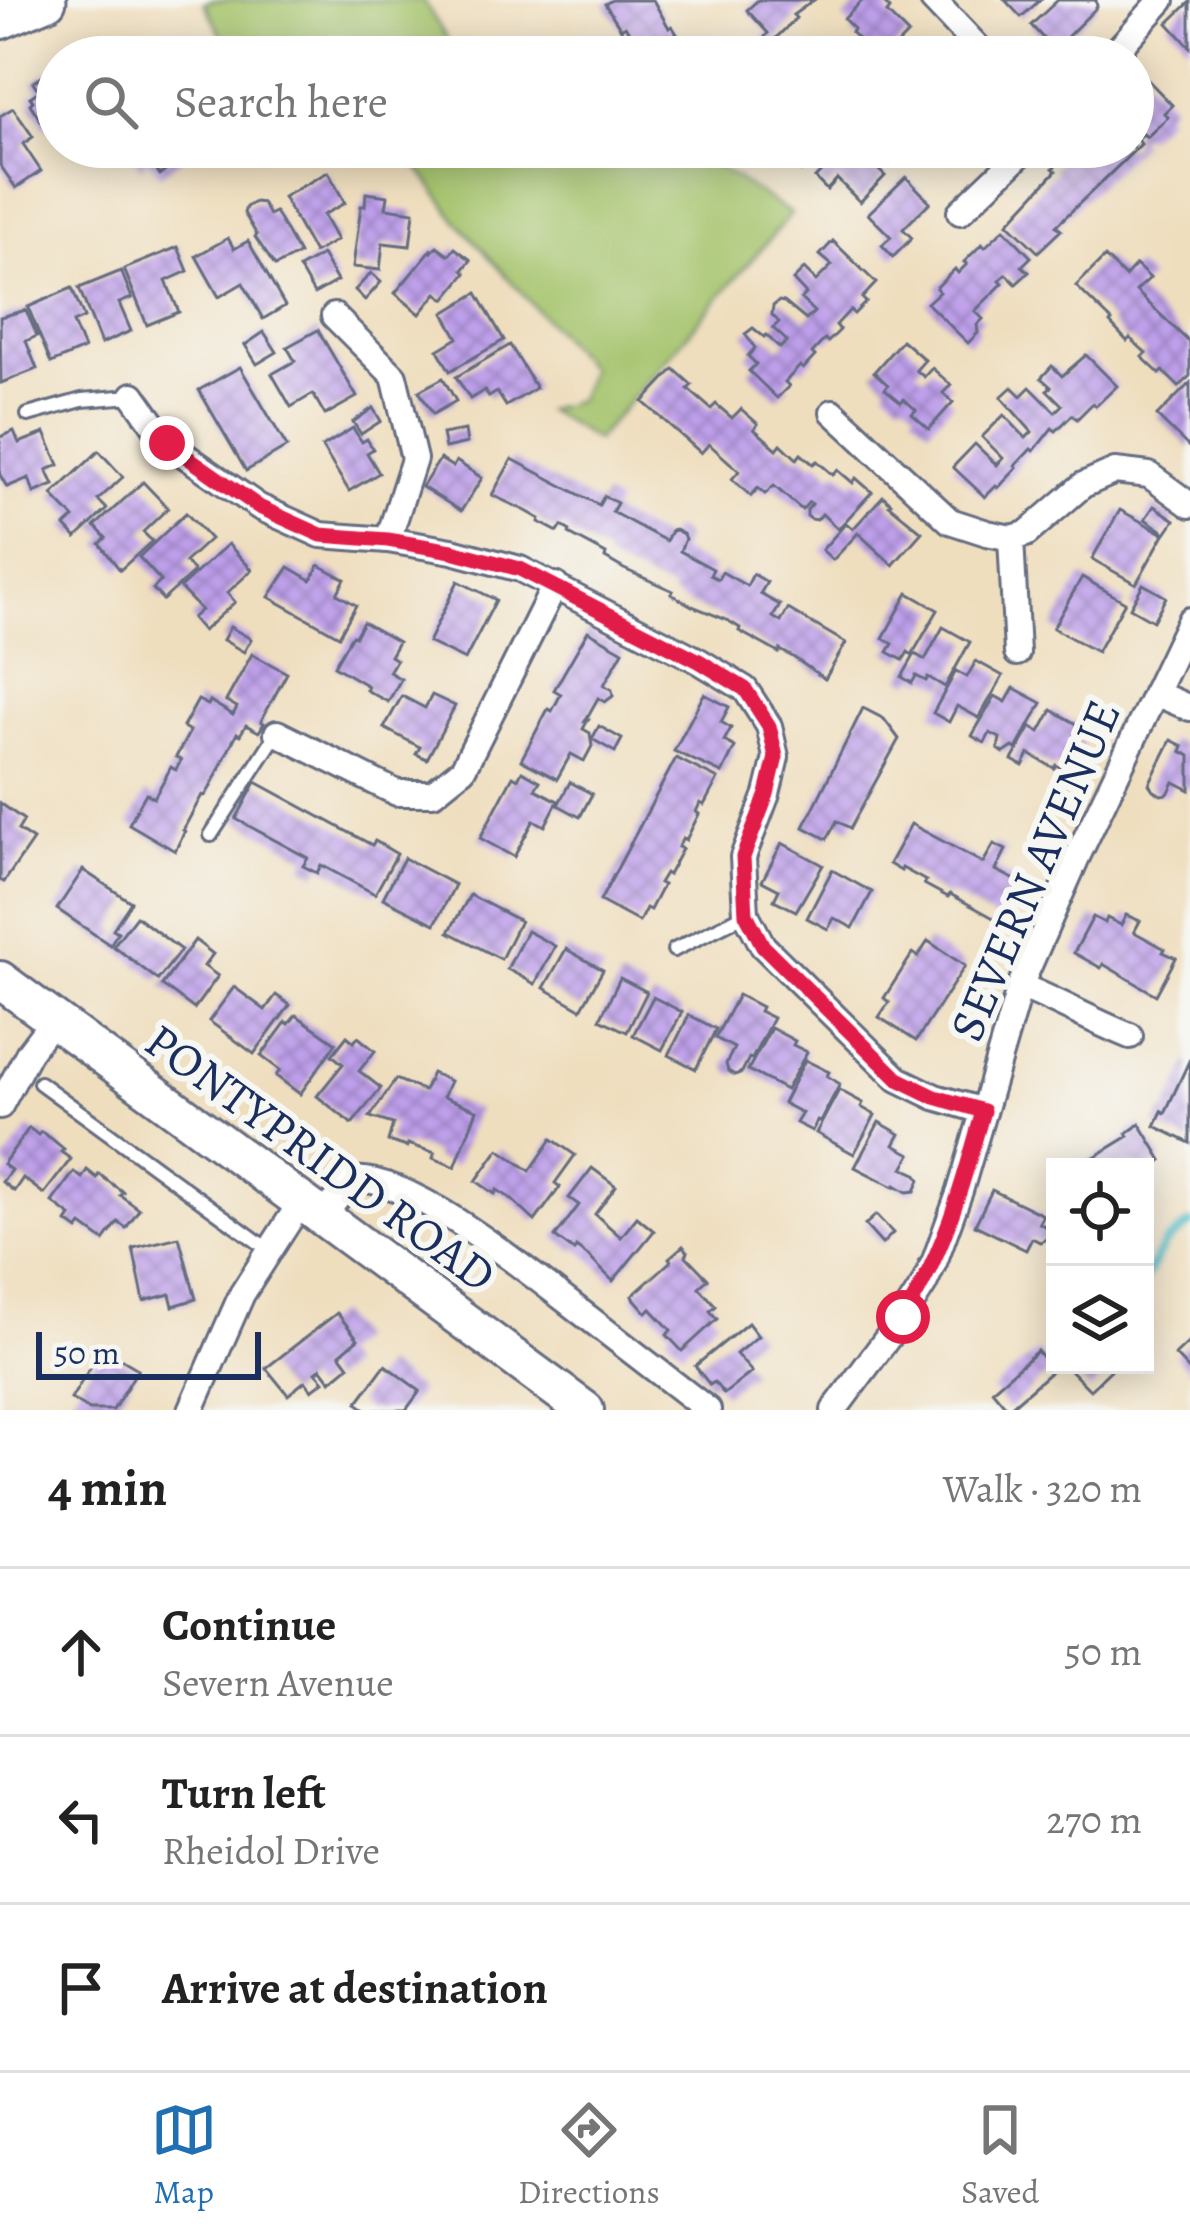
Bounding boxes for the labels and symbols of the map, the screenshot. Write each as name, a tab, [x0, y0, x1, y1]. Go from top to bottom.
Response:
route end	[140, 416, 194, 470]
street label: SEVERN AVENUE	[933, 690, 1136, 1051]
street label: PONTYPRIDD ROAD	[132, 1008, 509, 1308]
route start	[876, 1290, 930, 1344]
scale bar	[36, 1326, 261, 1379]

